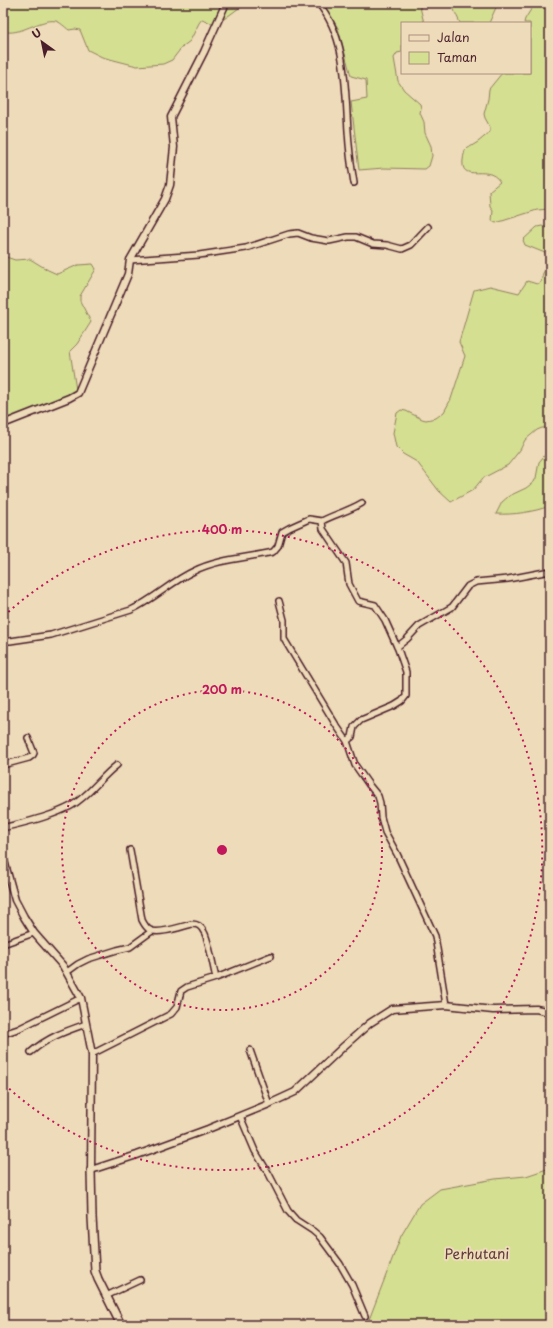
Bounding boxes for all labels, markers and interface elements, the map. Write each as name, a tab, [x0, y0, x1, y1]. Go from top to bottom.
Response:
north arrow	[22, 22, 62, 62]
legend	[401, 22, 531, 74]
text: U	[28, 24, 44, 43]
text: Jalan	[437, 28, 470, 46]
text: Taman	[437, 48, 477, 66]
text: 400 m	[202, 520, 242, 538]
text: 200 m	[202, 680, 242, 698]
centre of rings	[215, 843, 229, 857]
park label: Perhutani	[445, 1243, 509, 1264]

